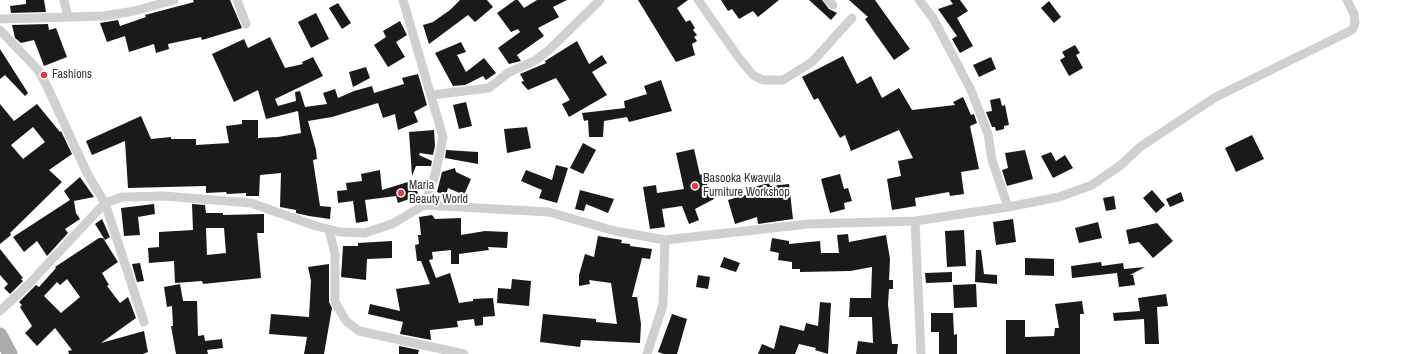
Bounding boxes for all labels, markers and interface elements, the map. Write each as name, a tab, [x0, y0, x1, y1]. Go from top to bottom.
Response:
place label: Fashions	[52, 68, 92, 82]
marker: Fashions	[39, 70, 49, 80]
place label: Basooka Kwavula Furniture Workshop	[703, 172, 790, 200]
place label: Maria Beauty World	[409, 179, 468, 207]
marker: Basooka Kwavula Furniture Workshop	[690, 181, 700, 191]
marker: Maria Beauty World	[396, 188, 406, 198]

